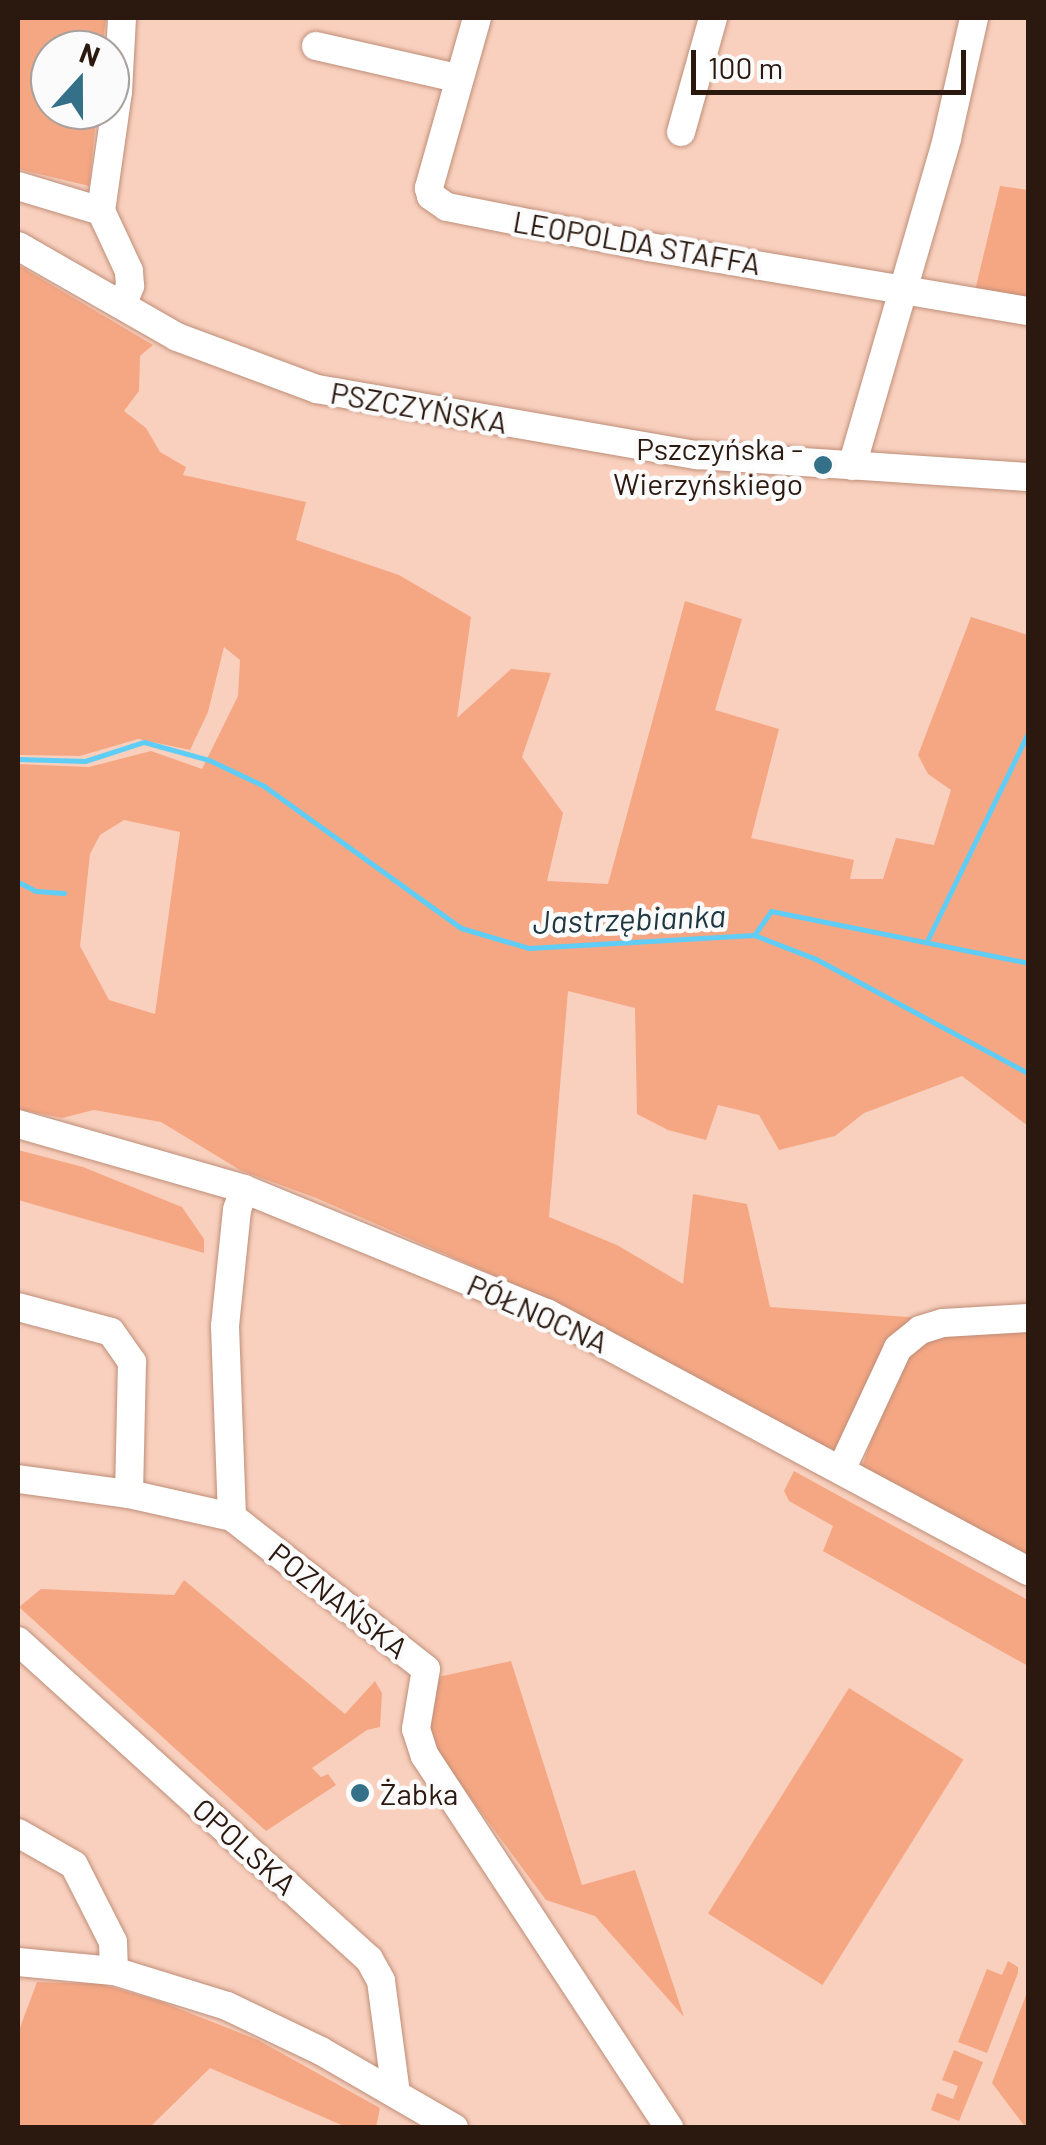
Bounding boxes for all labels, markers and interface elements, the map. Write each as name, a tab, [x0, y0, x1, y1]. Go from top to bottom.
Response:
north arrow	[30, 30, 130, 130]
scale bar	[696, 30, 971, 92]
text: N	[75, 35, 105, 73]
text: 100 m	[708, 49, 783, 85]
street label: LEOPOLDA STAFFA	[510, 203, 764, 281]
street label: PSZCZYŃSKA	[328, 374, 510, 440]
place label: Pszczyńska - Wierzyńskiego	[613, 430, 803, 500]
marker: Pszczyńska - Wierzyńskiego	[812, 454, 834, 476]
water label: Jastrzębianka	[532, 895, 726, 941]
street label: PÓŁNOCNA	[462, 1266, 614, 1360]
street label: POZNAŃSKA	[262, 1535, 416, 1665]
place label: Żabka	[380, 1775, 458, 1811]
marker: Żabka	[349, 1782, 371, 1804]
street label: OPOLSKA	[186, 1790, 304, 1902]

